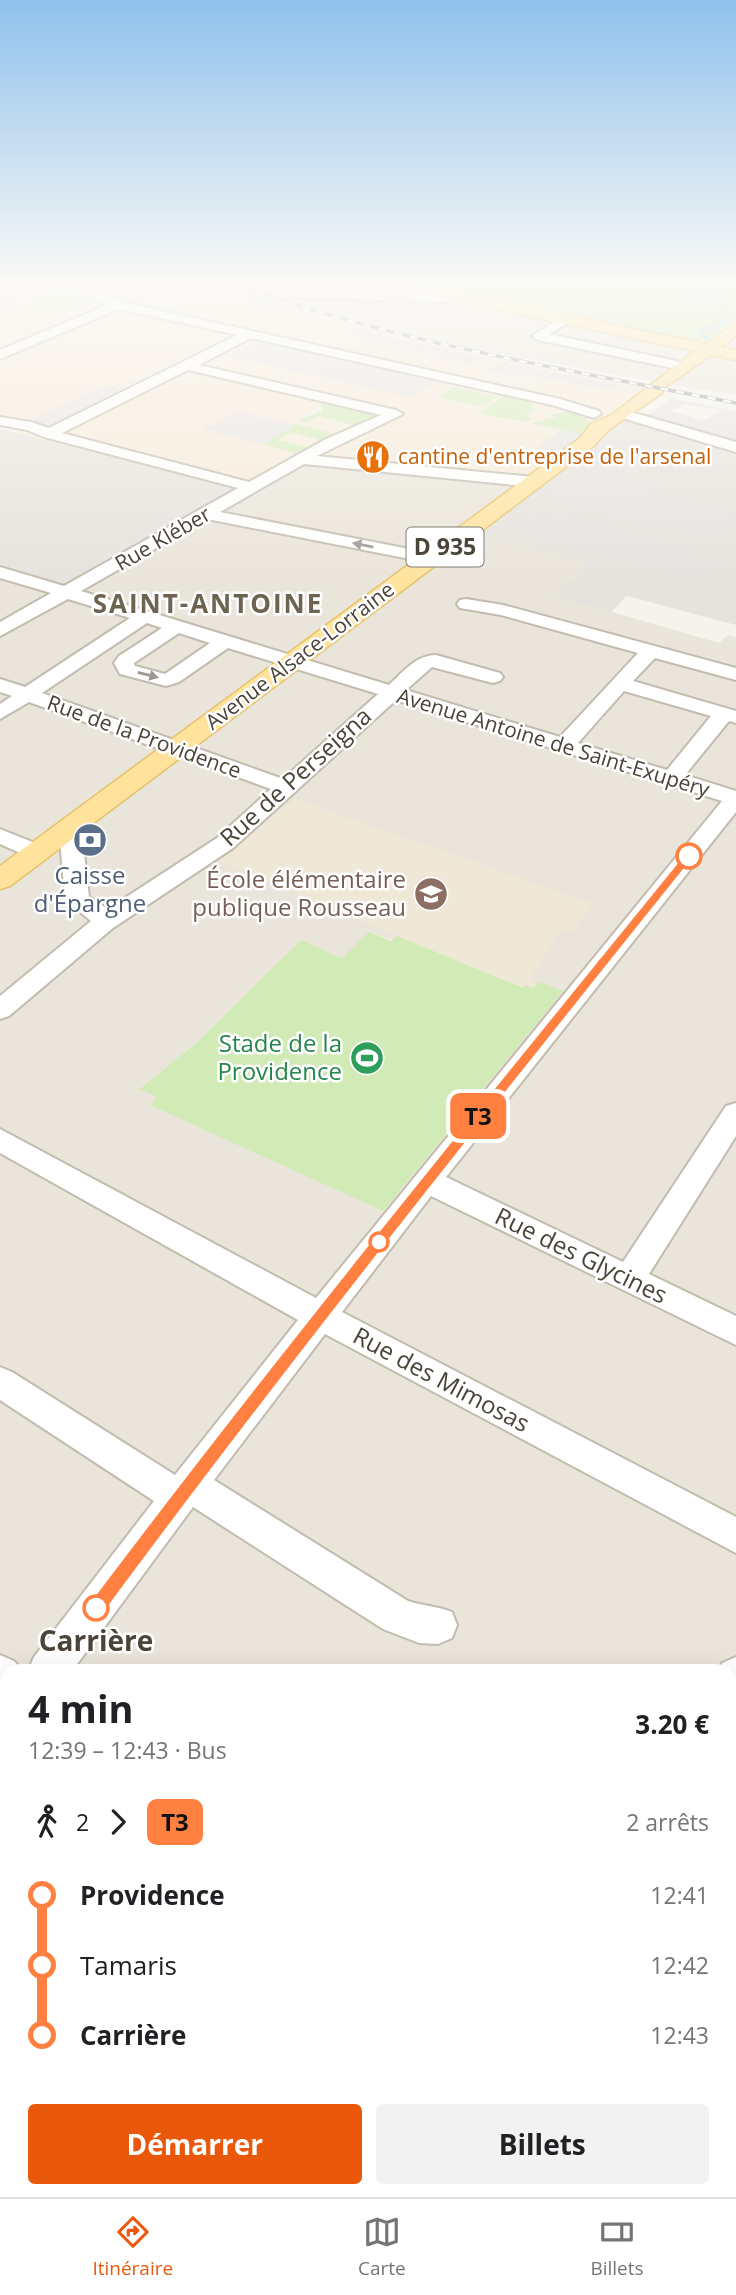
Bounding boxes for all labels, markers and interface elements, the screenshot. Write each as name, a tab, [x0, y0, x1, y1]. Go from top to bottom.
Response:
restaurant icon: cantine d'entreprise de l'arsenal	[354, 438, 392, 476]
place label: cantine d'entreprise de l'arsenal	[398, 442, 711, 470]
street label: Rue Kléber	[109, 499, 216, 577]
road number: D 935	[406, 527, 484, 566]
one-way arrow	[352, 539, 374, 550]
street label: Avenue Alsace-Lorraine	[199, 575, 400, 736]
district label: SAINT-ANTOINE	[93, 585, 323, 621]
one-way arrow	[137, 670, 159, 681]
street label: Avenue Antoine de Saint-Exupéry	[394, 681, 713, 803]
street label: Rue de la Providence	[43, 688, 245, 784]
street label: Rue de Perseigna	[212, 699, 378, 853]
bank icon: Caisse d'Épargne	[71, 821, 109, 859]
unlabelled marker	[676, 843, 702, 869]
place label: Caisse d'Épargne	[34, 858, 146, 919]
place label: École élémentaire publique Rousseau	[192, 862, 406, 923]
school or university icon: École élémentaire publique Rousseau	[412, 875, 450, 913]
place label: Stade de la Providence	[217, 1026, 342, 1087]
sports icon: Stade de la Providence	[348, 1039, 386, 1077]
line badge: T3	[447, 1093, 510, 1139]
text: T3	[464, 1099, 492, 1132]
street label: Rue des Glycines	[490, 1199, 673, 1311]
unlabelled marker	[369, 1232, 389, 1252]
street label: Rue des Mimosas	[348, 1318, 536, 1439]
marker: Carrière	[83, 1595, 109, 1621]
place label: Carrière	[39, 1621, 153, 1659]
text: 4 min	[28, 1682, 133, 1734]
text: 3.20 €	[635, 1706, 709, 1742]
text: 12:39 – 12:43 · Bus	[28, 1734, 227, 1766]
icon: walk	[28, 1803, 66, 1841]
icon: forward	[99, 1803, 137, 1841]
text: T3	[161, 1805, 189, 1838]
text: 2	[76, 1806, 89, 1838]
text: 2 arrêts	[626, 1806, 709, 1838]
text: Providence	[80, 1877, 225, 1913]
text: 12:41	[650, 1879, 709, 1911]
text: Tamaris	[80, 1947, 177, 1983]
text: 12:42	[650, 1949, 709, 1981]
text: Carrière	[80, 2017, 186, 2053]
text: 12:43	[650, 2019, 709, 2051]
button: Démarrer	[28, 2104, 362, 2184]
button: Billets	[376, 2104, 709, 2184]
tab: Itinéraire	[92, 2213, 173, 2281]
tab: Carte	[358, 2213, 406, 2281]
tab: Billets	[590, 2213, 644, 2281]

